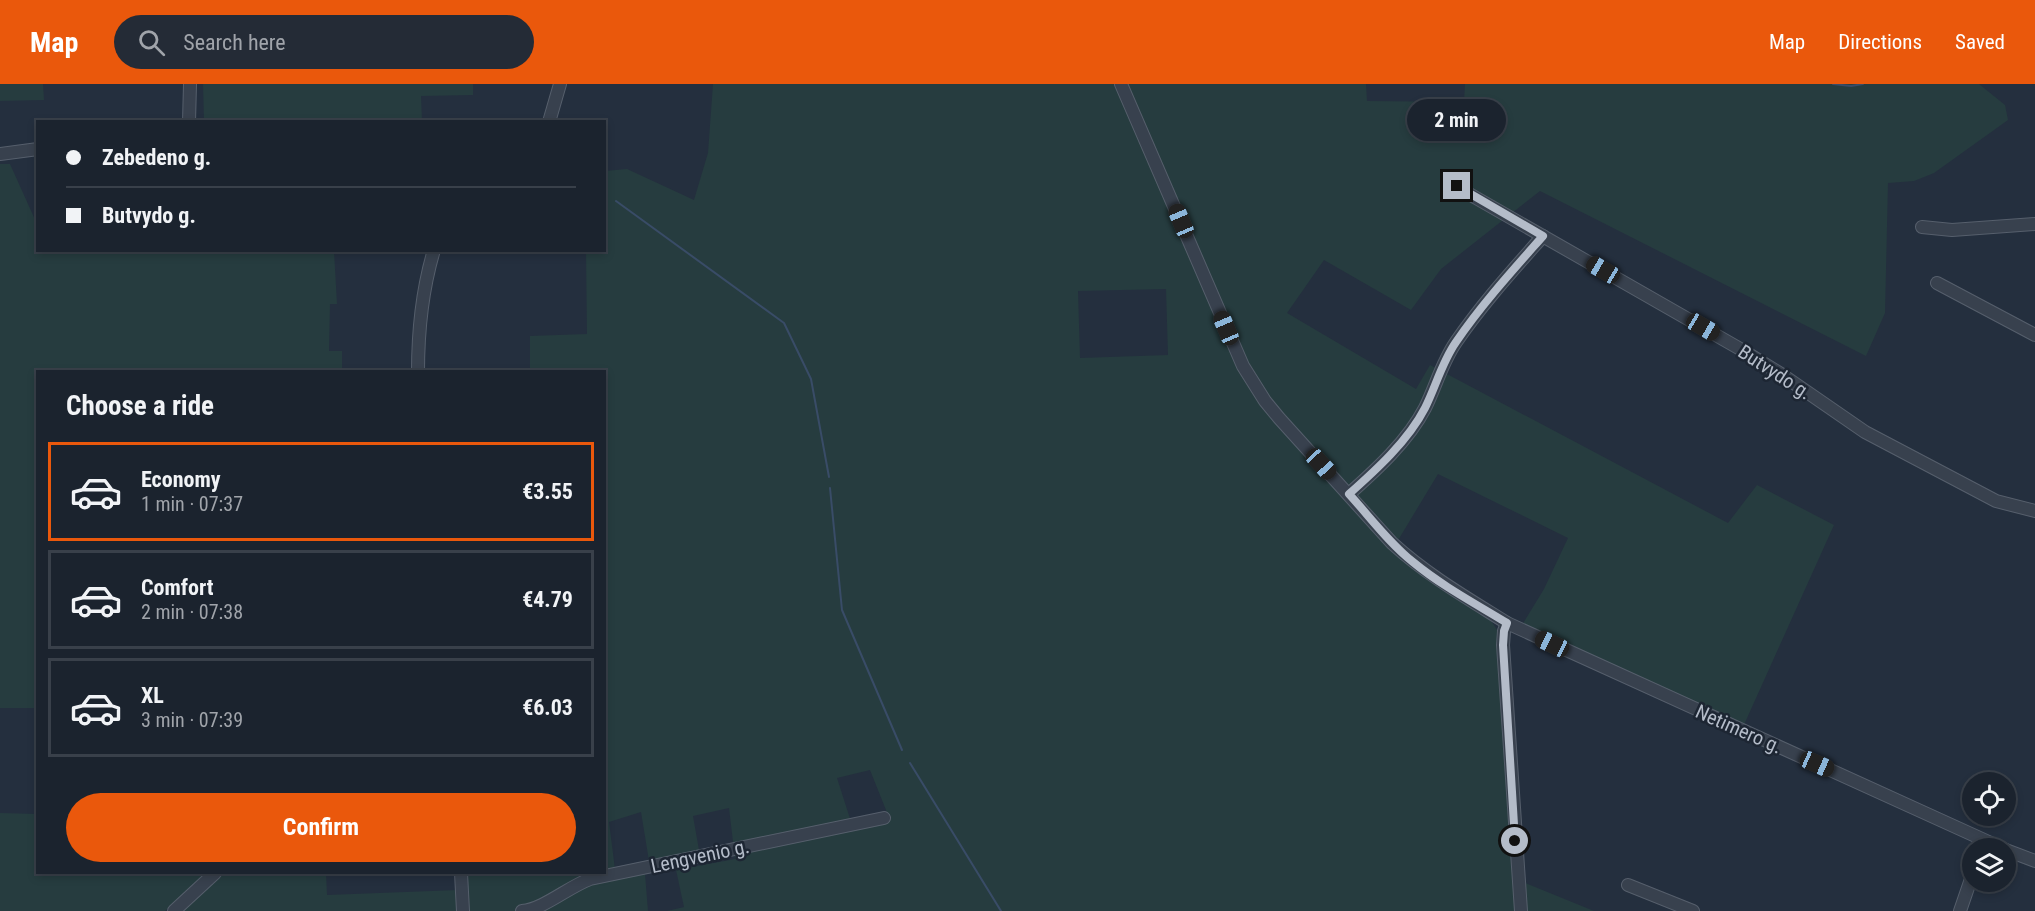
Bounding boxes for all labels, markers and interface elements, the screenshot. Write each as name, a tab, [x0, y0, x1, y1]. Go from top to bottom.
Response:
search box	[114, 15, 534, 69]
text: Map	[30, 26, 78, 59]
icon: search	[135, 26, 168, 59]
text: Search here	[183, 30, 286, 55]
text: Map	[1769, 30, 1805, 54]
text: Directions	[1838, 30, 1922, 54]
text: Saved	[1955, 30, 2005, 54]
callout: 2 min	[1408, 99, 1506, 141]
text: 2 min	[1434, 108, 1479, 132]
text: Zebedeno g.	[102, 145, 211, 170]
route end	[1443, 172, 1470, 199]
car	[1166, 201, 1196, 241]
text: Butvydo g.	[102, 203, 196, 228]
car	[1583, 253, 1623, 287]
car	[1211, 308, 1241, 348]
car	[1683, 310, 1723, 344]
street label: Butvydo g.	[1734, 339, 1816, 405]
text: Choose a ride	[66, 390, 214, 422]
car	[1302, 445, 1340, 483]
icon: car	[69, 465, 123, 519]
text: Economy	[141, 467, 221, 492]
text: €3.55	[522, 479, 573, 504]
text: 1 min · 07:37	[141, 492, 243, 516]
icon: car	[69, 573, 123, 627]
text: Comfort	[141, 575, 214, 600]
text: €4.79	[522, 587, 573, 612]
text: 2 min · 07:38	[141, 600, 243, 624]
car	[1532, 628, 1572, 660]
icon: car	[69, 681, 123, 735]
text: XL	[141, 683, 164, 708]
text: €6.03	[522, 695, 573, 720]
street label: Netimero g.	[1692, 699, 1786, 759]
text: 3 min · 07:39	[141, 708, 243, 732]
car	[1797, 748, 1837, 780]
map controls	[1962, 772, 2016, 892]
button: locate	[1962, 772, 2016, 826]
button: Confirm	[66, 793, 576, 862]
route start	[1501, 827, 1528, 854]
street label: Lengvenio g.	[648, 834, 752, 878]
button: layers	[1962, 838, 2016, 892]

